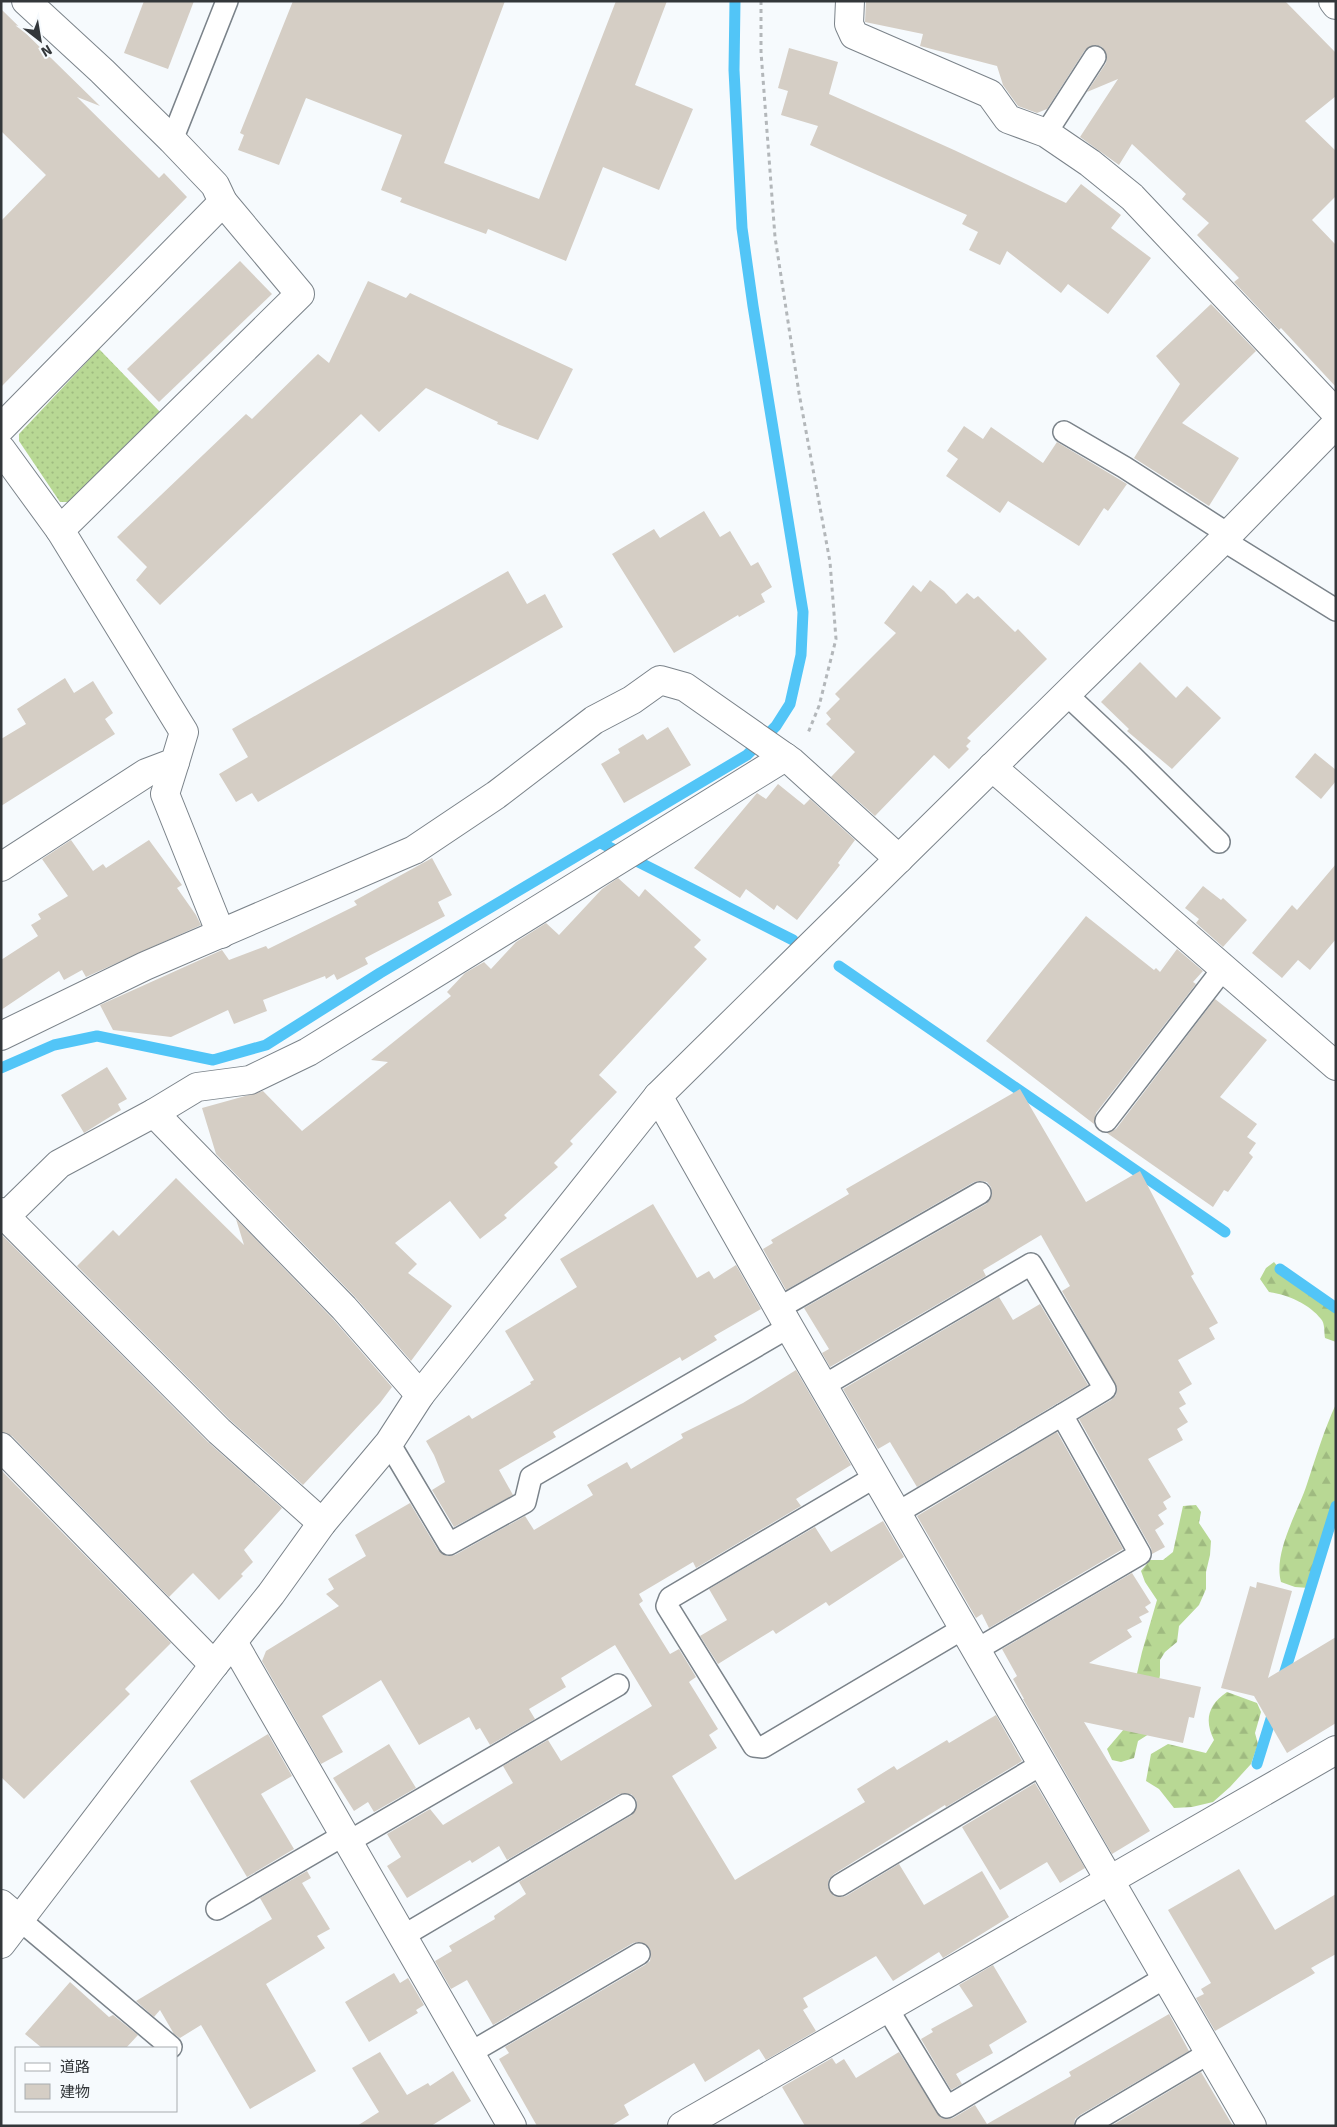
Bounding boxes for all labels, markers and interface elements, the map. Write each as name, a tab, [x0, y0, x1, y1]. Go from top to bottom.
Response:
north arrow	[15, 15, 65, 65]
text: N	[38, 41, 55, 61]
legend	[15, 2047, 178, 2112]
text: 道路	[60, 2058, 90, 2076]
text: 建物	[60, 2083, 90, 2101]

